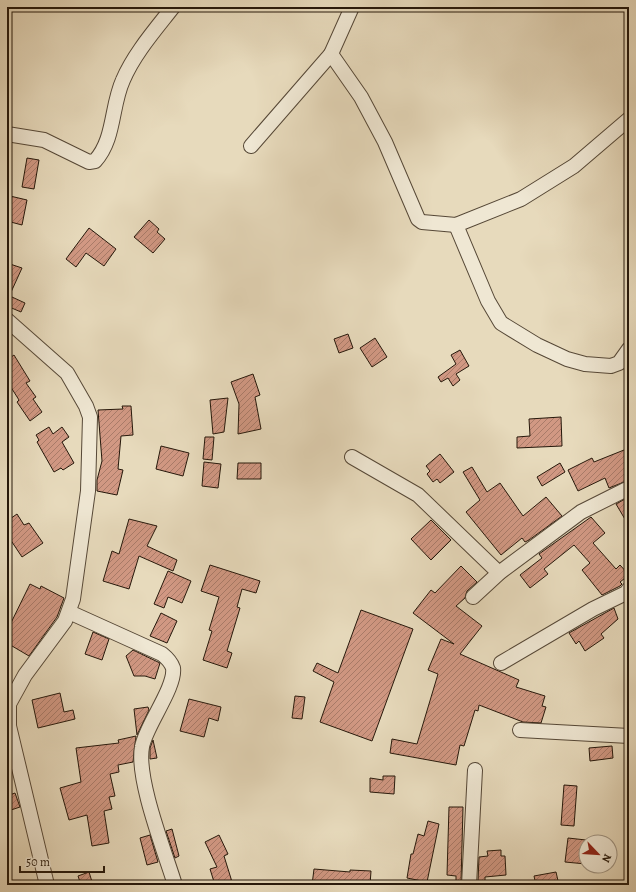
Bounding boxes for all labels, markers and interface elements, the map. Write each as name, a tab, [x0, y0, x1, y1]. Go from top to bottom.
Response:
north arrow	[578, 834, 618, 874]
scale bar	[20, 848, 104, 874]
text: N	[598, 851, 615, 865]
text: 50 m	[26, 854, 50, 870]

